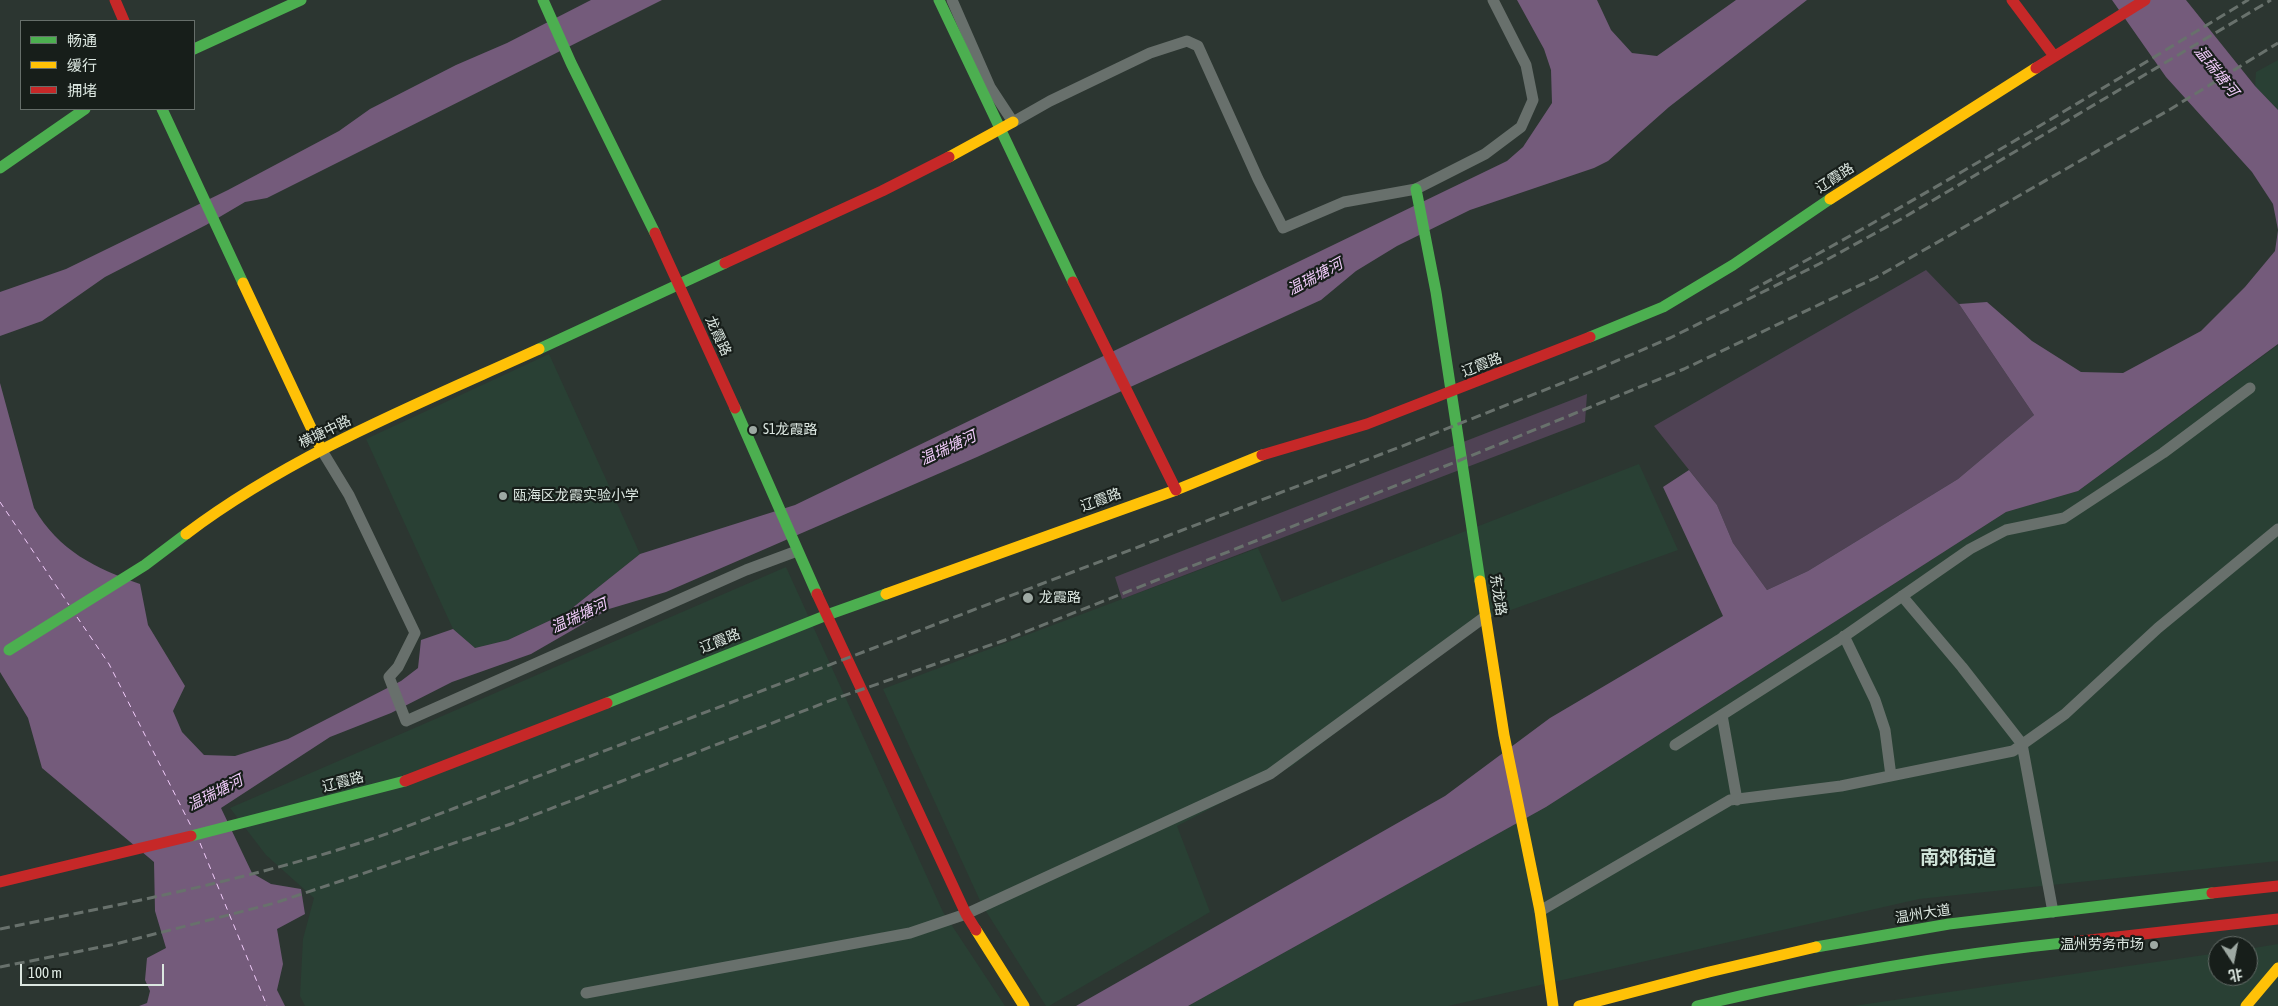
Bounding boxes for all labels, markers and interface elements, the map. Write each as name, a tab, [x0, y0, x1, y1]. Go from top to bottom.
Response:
legend	[20, 20, 195, 110]
text: 畅通	[67, 32, 97, 49]
water label: 温瑞塘河	[2190, 42, 2242, 100]
text: 缓行	[67, 57, 97, 74]
text: 拥堵	[67, 82, 97, 99]
street label: 辽霞路	[1813, 160, 1857, 196]
water label: 温瑞塘河	[1284, 255, 1346, 299]
street label: 龙霞路	[702, 313, 734, 359]
street label: 辽霞路	[1459, 350, 1505, 380]
street label: 横塘中路	[296, 412, 354, 452]
place label: S1龙霞路	[763, 422, 817, 438]
marker: S1龙霞路	[747, 424, 759, 436]
water label: 温瑞塘河	[917, 427, 979, 469]
street label: 辽霞路	[1078, 485, 1124, 515]
place label: 瓯海区龙霞实验小学	[513, 488, 639, 504]
marker: 瓯海区龙霞实验小学	[497, 490, 509, 502]
street label: 东龙路	[1486, 573, 1510, 617]
place label: 龙霞路	[1039, 590, 1081, 606]
marker: 龙霞路	[1021, 591, 1035, 605]
water label: 温瑞塘河	[548, 595, 610, 637]
street label: 辽霞路	[697, 625, 743, 657]
street label: 辽霞路	[321, 768, 365, 796]
water label: 温瑞塘河	[184, 771, 246, 815]
district label: 南郊街道	[1920, 847, 1996, 869]
street label: 温州大道	[1894, 901, 1952, 927]
north arrow	[2208, 936, 2258, 986]
place label: 温州劳务市场	[2060, 937, 2144, 953]
marker: 温州劳务市场	[2148, 939, 2160, 951]
scale bar	[22, 954, 166, 986]
text: 100 m	[28, 964, 62, 981]
text: 北	[2227, 966, 2244, 984]

